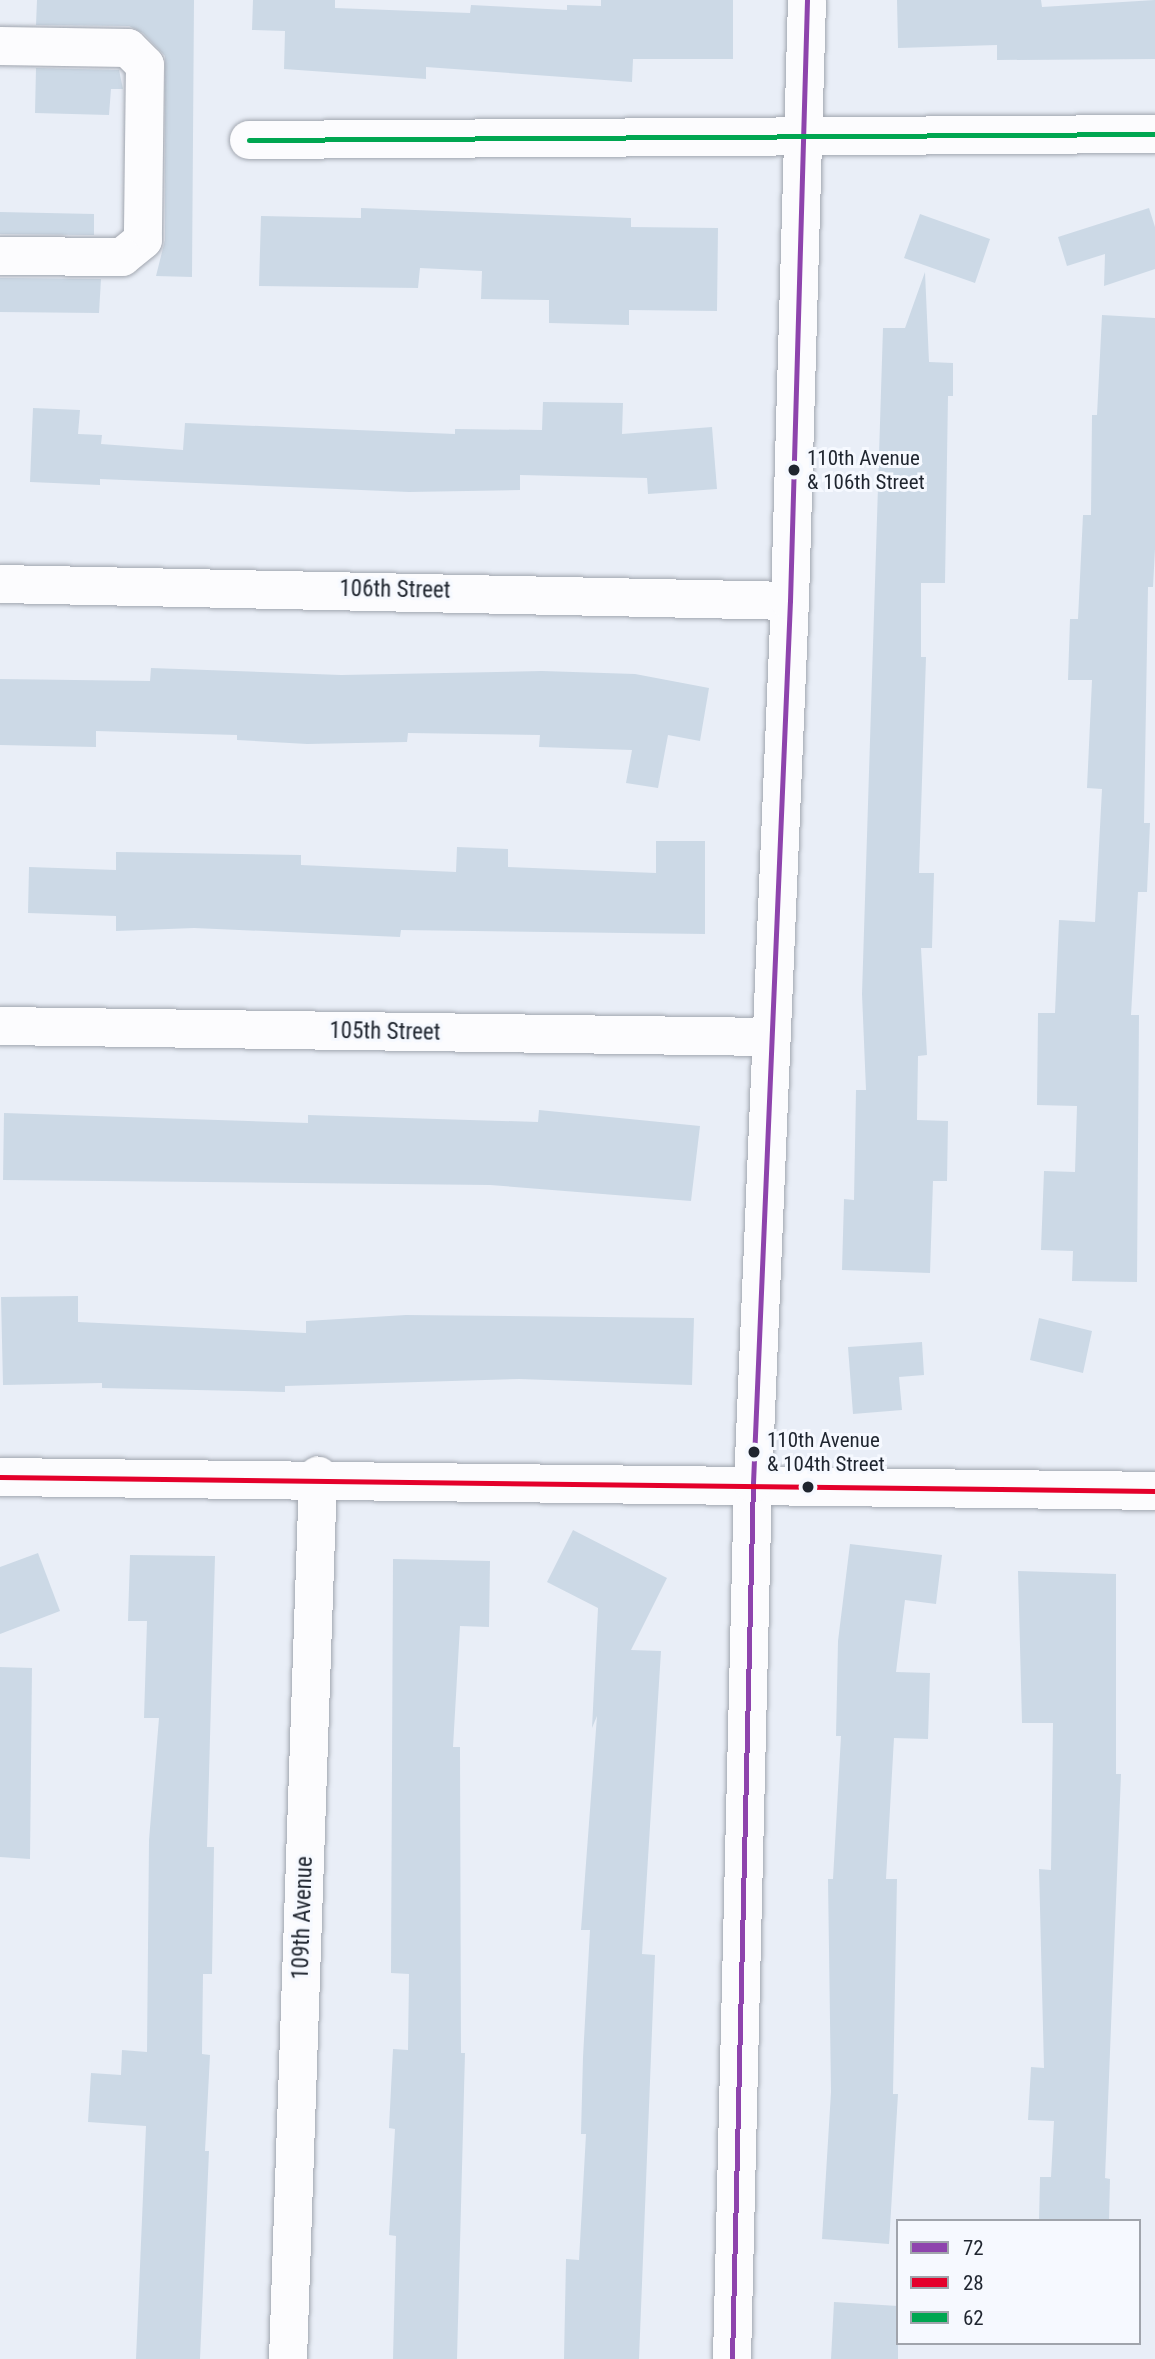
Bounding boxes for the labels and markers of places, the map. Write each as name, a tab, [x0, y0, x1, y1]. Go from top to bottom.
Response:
place label: 110th Avenue & 106th Street	[807, 445, 925, 495]
marker: 110th Avenue & 106th Street	[787, 463, 801, 477]
place label: 110th Avenue & 104th Street	[767, 1427, 885, 1477]
marker: 110th Avenue & 104th Street	[747, 1445, 761, 1459]
unlabelled marker	[801, 1480, 815, 1494]

